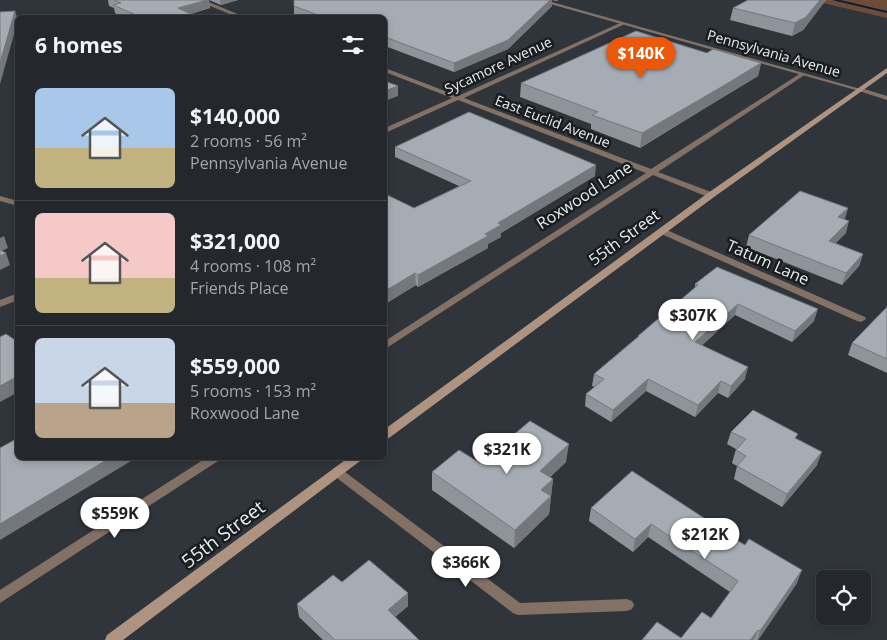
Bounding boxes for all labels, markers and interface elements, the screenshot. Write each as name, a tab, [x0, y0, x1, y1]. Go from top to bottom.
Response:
street label: Pennsylvania Avenue	[705, 25, 843, 81]
text: 6 homes	[35, 31, 123, 59]
icon: filters	[339, 31, 367, 59]
street label: Sycamore Avenue	[441, 32, 555, 98]
pin: $140K	[606, 36, 676, 79]
text: $140K	[617, 42, 665, 64]
street label: East Euclid Avenue	[493, 90, 613, 152]
text: $140,000	[190, 102, 280, 130]
icon: home	[75, 108, 135, 168]
text: 2 rooms · 56 m²	[190, 130, 307, 152]
text: Pennsylvania Avenue	[190, 152, 347, 174]
street label: Roxwood Lane	[532, 156, 636, 234]
street label: 55th Street	[584, 204, 664, 270]
text: $321,000	[190, 227, 280, 255]
icon: home	[75, 233, 135, 293]
street label: Tatum Lane	[723, 234, 813, 290]
text: 4 rooms · 108 m²	[190, 255, 316, 277]
text: Friends Place	[190, 277, 288, 299]
pin: $307K	[658, 298, 728, 341]
text: $307K	[669, 304, 717, 326]
text: $559,000	[190, 352, 280, 380]
icon: home	[75, 358, 135, 418]
text: 5 rooms · 153 m²	[190, 380, 316, 402]
text: Roxwood Lane	[190, 402, 300, 424]
pin: $321K	[472, 432, 542, 475]
text: $321K	[483, 438, 531, 460]
street label: 55th Street	[176, 494, 270, 574]
pin: $559K	[80, 496, 150, 539]
text: $559K	[91, 502, 139, 524]
pin: $212K	[670, 518, 740, 560]
text: $212K	[681, 523, 729, 545]
pin: $366K	[431, 546, 501, 588]
text: $366K	[442, 551, 490, 573]
map controls	[816, 570, 871, 625]
button: locate	[816, 570, 871, 625]

